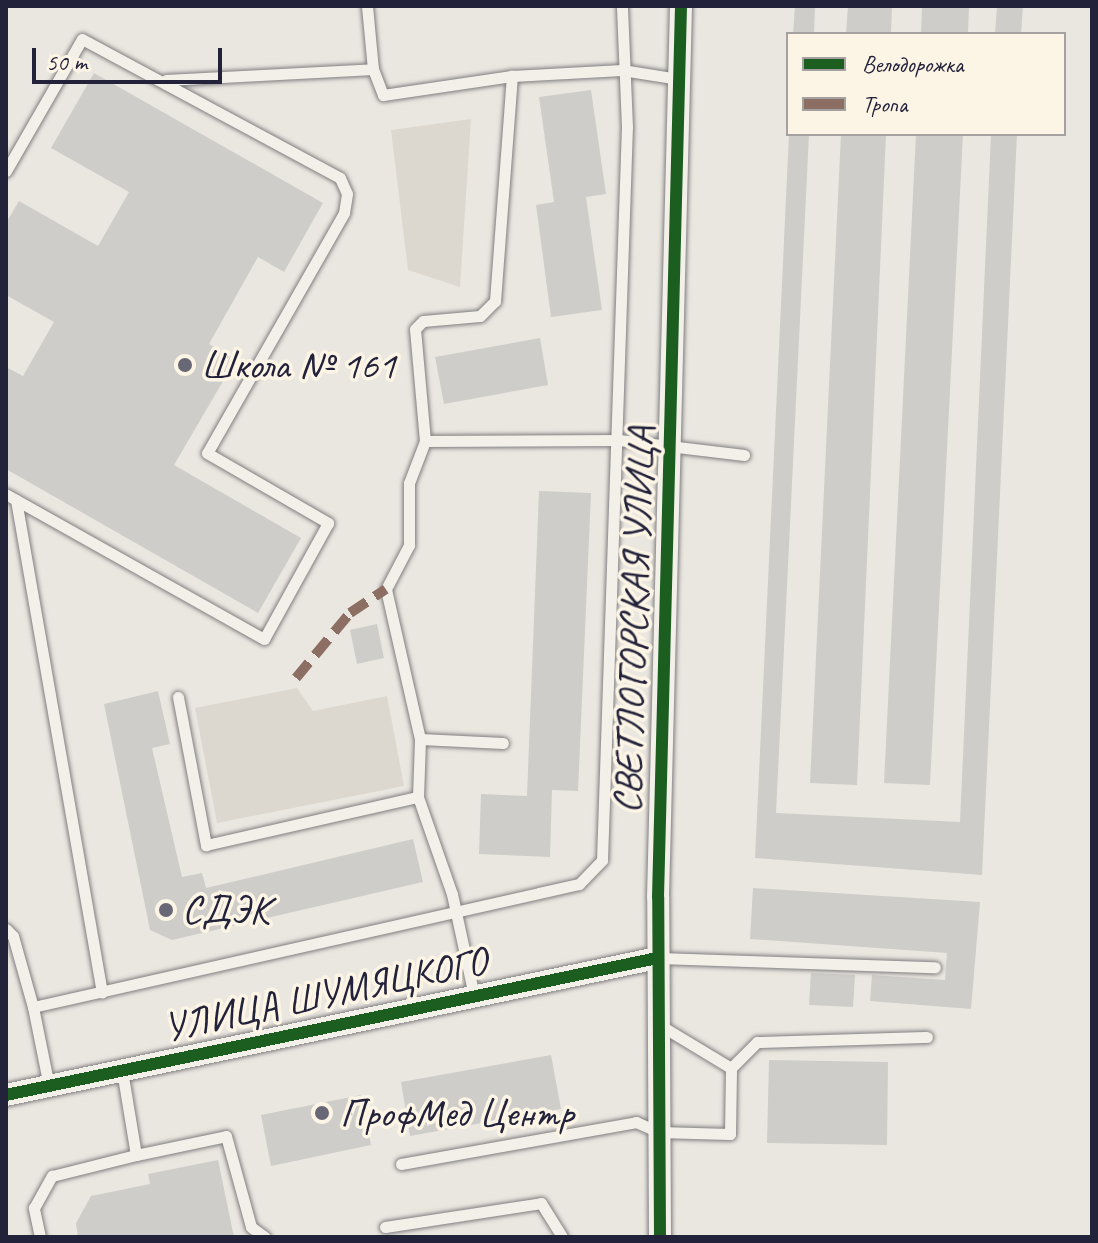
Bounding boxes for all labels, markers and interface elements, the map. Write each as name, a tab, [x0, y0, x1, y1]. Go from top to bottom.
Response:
scale bar	[36, 32, 226, 82]
legend	[786, 32, 1066, 136]
text: 50 m	[46, 47, 87, 77]
text: Велодорожка	[862, 49, 963, 79]
text: Тропа	[862, 89, 907, 119]
place label: Школа № 161	[201, 341, 396, 389]
marker: Школа № 161	[176, 356, 194, 374]
street label: СВЕТЛОГОРСКАЯ УЛИЦА	[603, 427, 665, 813]
place label: СДЭК	[182, 886, 270, 934]
marker: СДЭК	[157, 901, 175, 919]
street label: УЛИЦА ШУМЯЦКОГО	[158, 936, 492, 1052]
place label: ПрофМед Центр	[340, 1089, 574, 1137]
marker: ПрофМед Центр	[311, 1102, 333, 1124]

